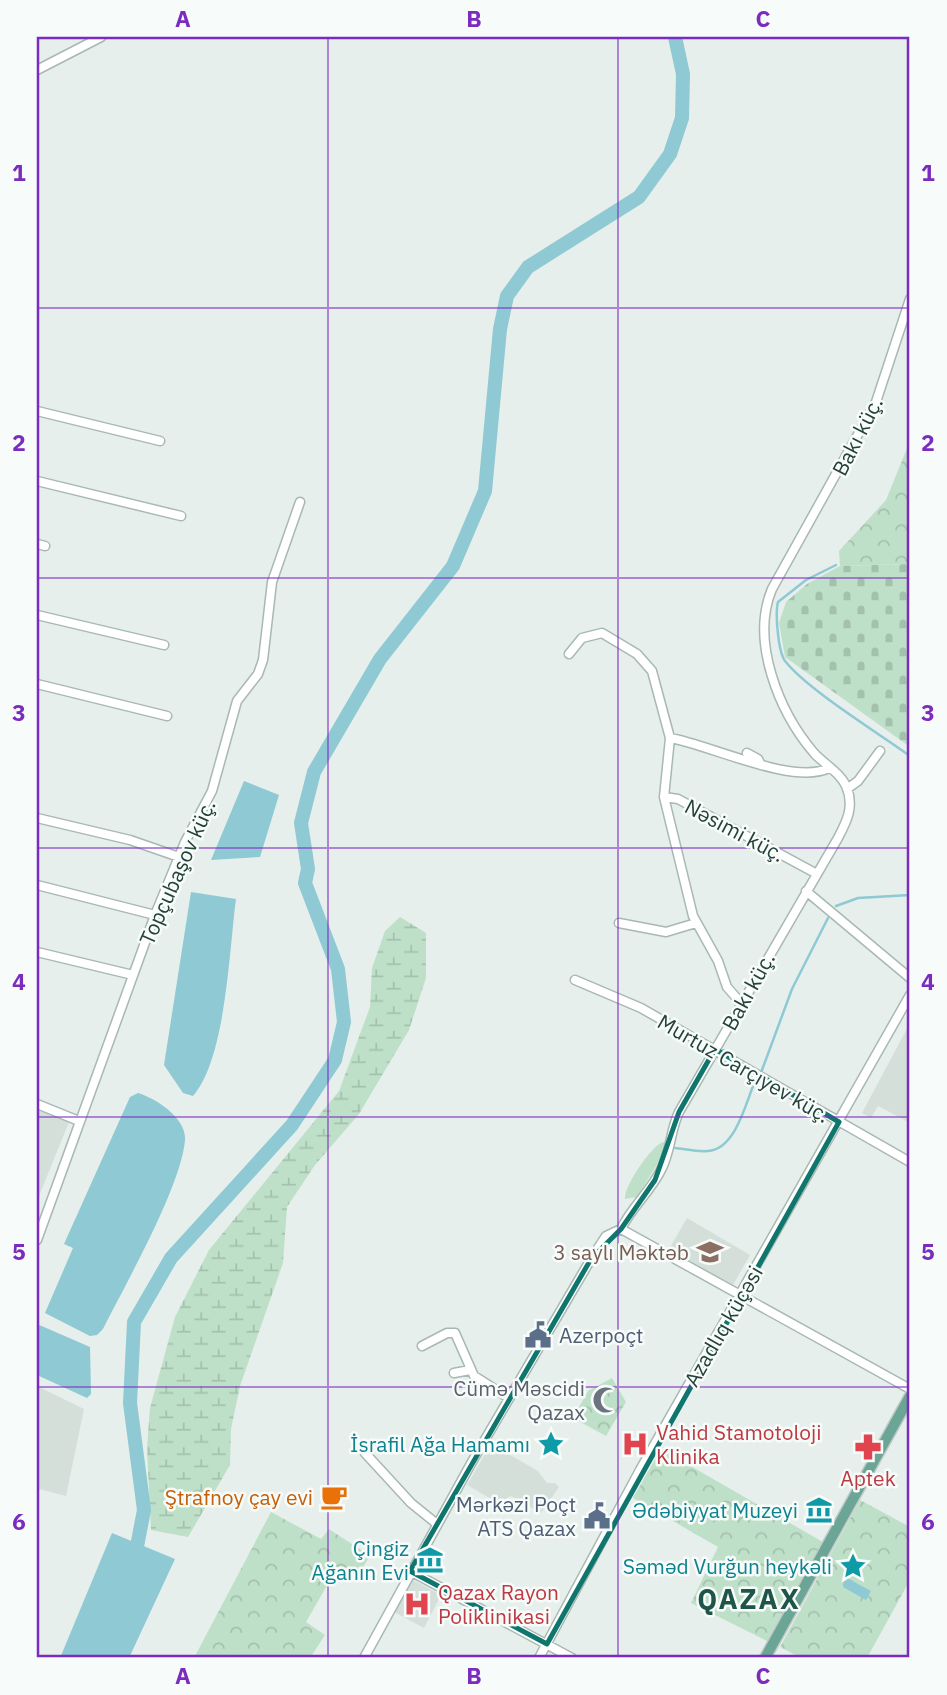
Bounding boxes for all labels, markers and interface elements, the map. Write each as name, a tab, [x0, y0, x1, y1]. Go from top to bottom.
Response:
text: A	[175, 3, 191, 33]
text: B	[466, 3, 482, 33]
text: C	[756, 3, 771, 33]
text: 1	[12, 157, 26, 187]
text: 1	[921, 157, 935, 187]
street label: Bakı küç.	[825, 392, 889, 480]
text: 2	[12, 427, 26, 457]
text: 2	[921, 427, 935, 457]
text: 3	[12, 697, 26, 727]
text: 3	[921, 697, 935, 727]
street label: Nəsimi küç.	[680, 792, 790, 868]
street label: Topçubaşov küç.	[132, 795, 222, 949]
street label: Bakı küç.	[715, 947, 781, 1035]
text: 4	[12, 966, 26, 996]
text: 4	[921, 966, 935, 996]
street label: Murtuz Carçıyev küç.	[653, 1007, 835, 1129]
text: 5	[12, 1236, 26, 1266]
text: 5	[921, 1236, 935, 1266]
school or university icon: 3 saylı Məktəb	[695, 1237, 725, 1267]
place label: 3 saylı Məktəb	[553, 1238, 689, 1266]
street label: Azadlıq küçəsi	[677, 1260, 769, 1392]
public building icon: Azerpoçt	[523, 1320, 553, 1350]
place label: Azerpoçt	[559, 1321, 643, 1349]
place label: Cümə Məscidi Qazax	[453, 1374, 585, 1426]
mosque icon: Cümə Məscidi Qazax	[591, 1385, 621, 1415]
place label: Vahid Stamotoloji Klinika	[656, 1418, 822, 1470]
place icon: İsrafil Ağa Hamamı	[536, 1429, 566, 1459]
hospital icon: Vahid Stamotoloji Klinika	[620, 1429, 650, 1459]
place label: İsrafil Ağa Hamamı	[350, 1430, 530, 1458]
pharmacy icon: Aptek	[853, 1432, 883, 1462]
place label: Aptek	[840, 1464, 896, 1492]
cafe icon: Ştrafnoy çay evi	[319, 1482, 349, 1512]
place label: Ştrafnoy çay evi	[165, 1483, 313, 1511]
place label: Mərkəzi Poçt ATS Qazax	[456, 1490, 576, 1542]
museum icon: Ədəbiyyat Muzeyi	[804, 1495, 834, 1525]
place label: Ədəbiyyat Muzeyi	[632, 1496, 798, 1524]
public building icon: Mərkəzi Poçt ATS Qazax	[582, 1501, 612, 1531]
text: 6	[12, 1506, 26, 1536]
text: 6	[921, 1506, 935, 1536]
place label: Çingiz Ağanın Evi	[311, 1534, 409, 1586]
museum icon: Çingiz Ağanın Evi	[415, 1545, 445, 1575]
place icon: Səməd Vurğun heykəli	[838, 1551, 868, 1581]
place label: Səməd Vurğun heykəli	[623, 1552, 832, 1580]
place label: Qazax Rayon Poliklinikasi	[438, 1578, 559, 1630]
district label: QAZAX	[697, 1580, 801, 1617]
hospital icon: Qazax Rayon Poliklinikasi	[402, 1589, 432, 1619]
text: A	[175, 1660, 191, 1690]
text: B	[466, 1660, 482, 1690]
text: C	[756, 1660, 771, 1690]

